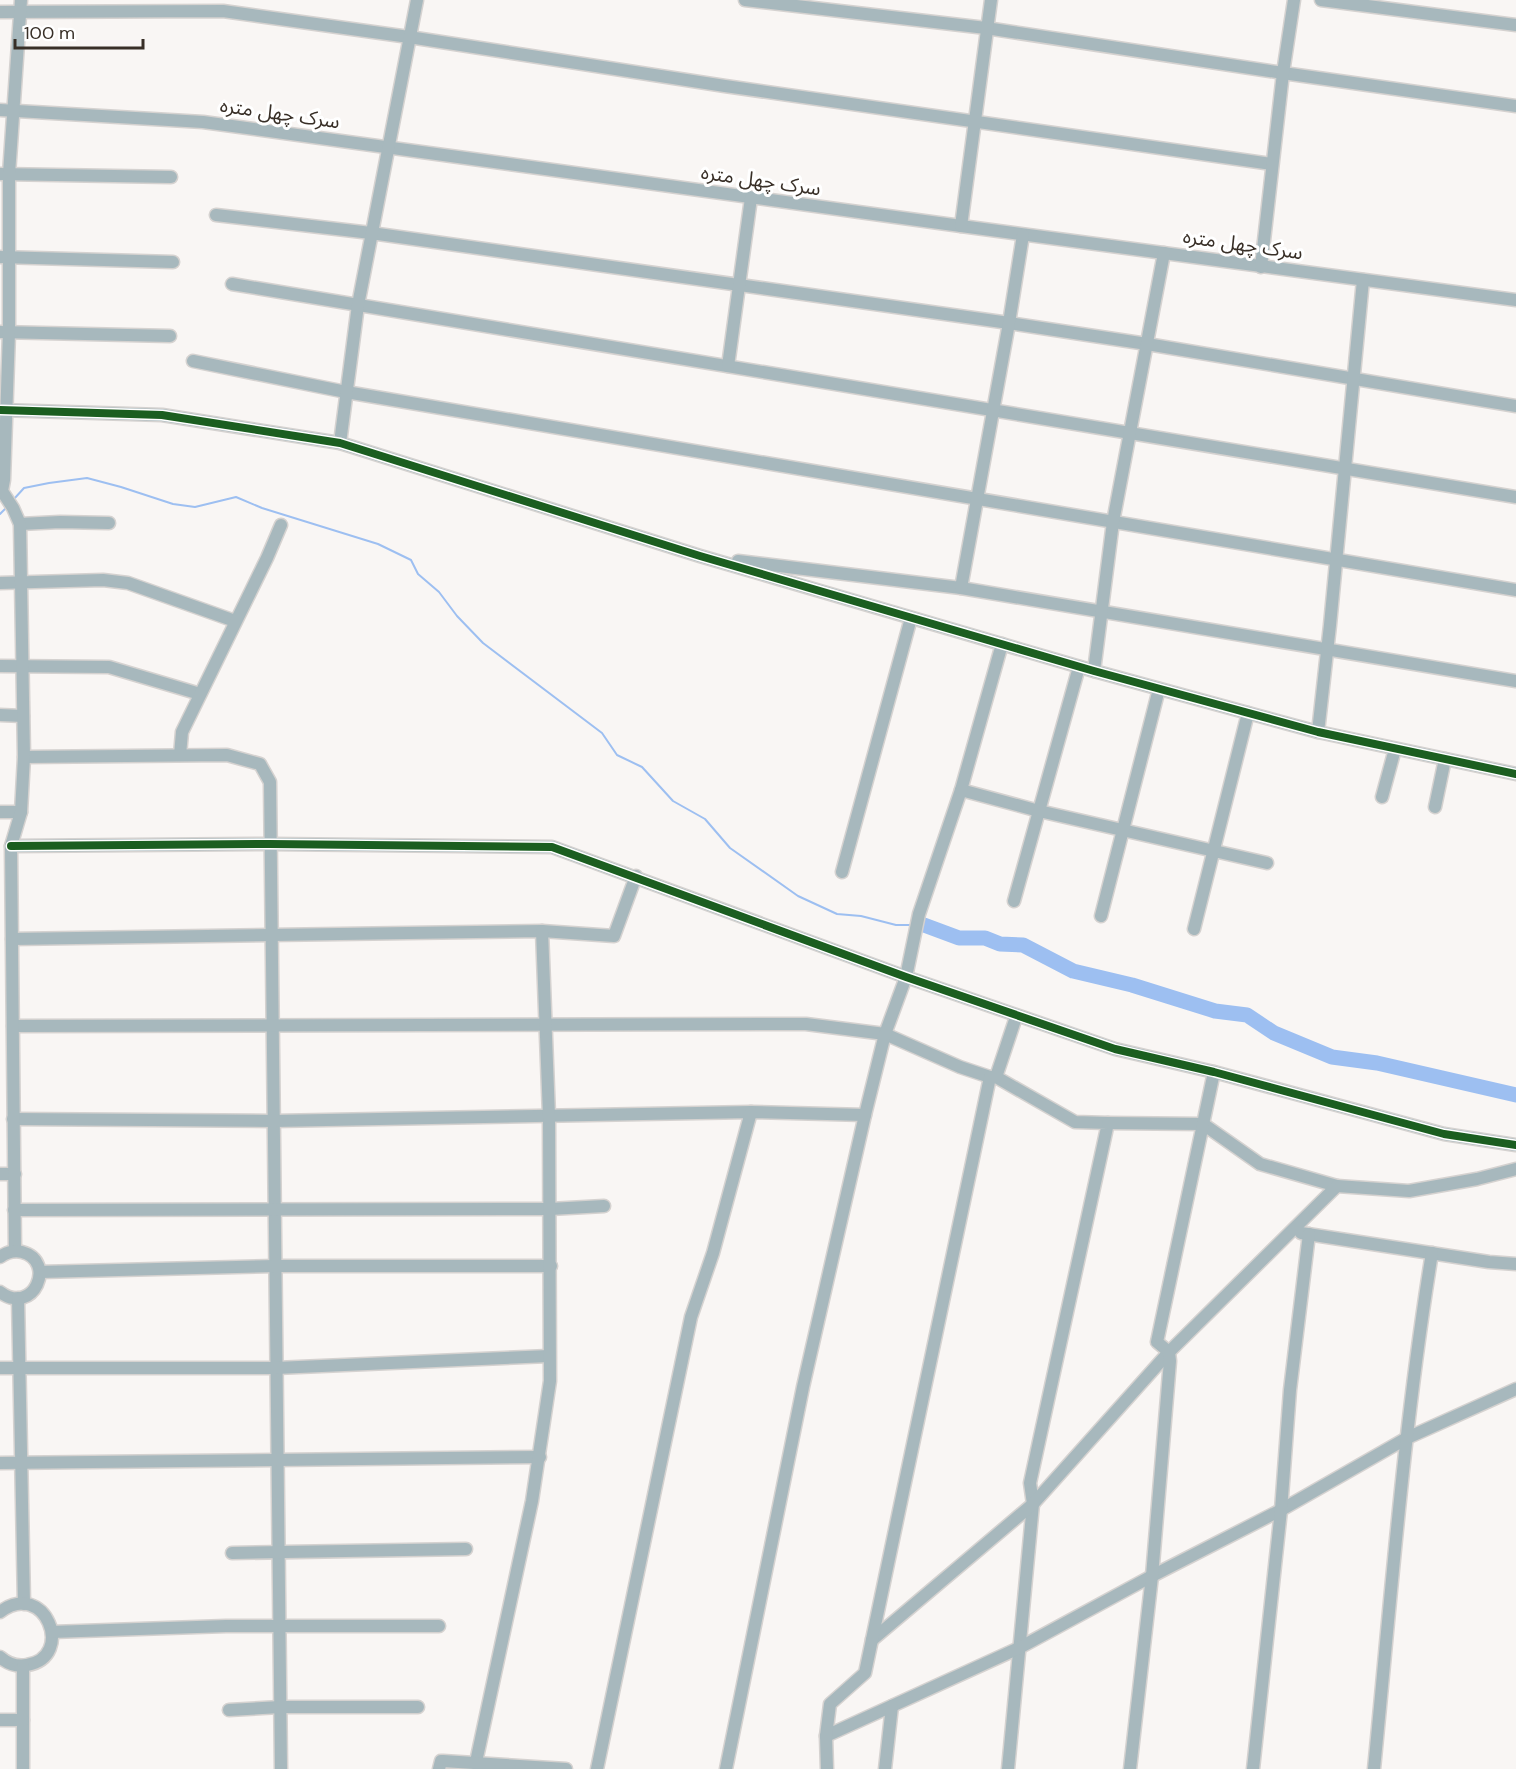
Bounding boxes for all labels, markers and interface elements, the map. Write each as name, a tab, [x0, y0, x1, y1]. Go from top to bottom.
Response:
scale bar	[15, 12, 142, 50]
text: 100 m	[24, 21, 75, 45]
street label: سرک چهل متره	[218, 92, 342, 134]
street label: سرک چهل متره	[699, 159, 823, 201]
street label: سرک چهل متره	[1181, 223, 1305, 265]

